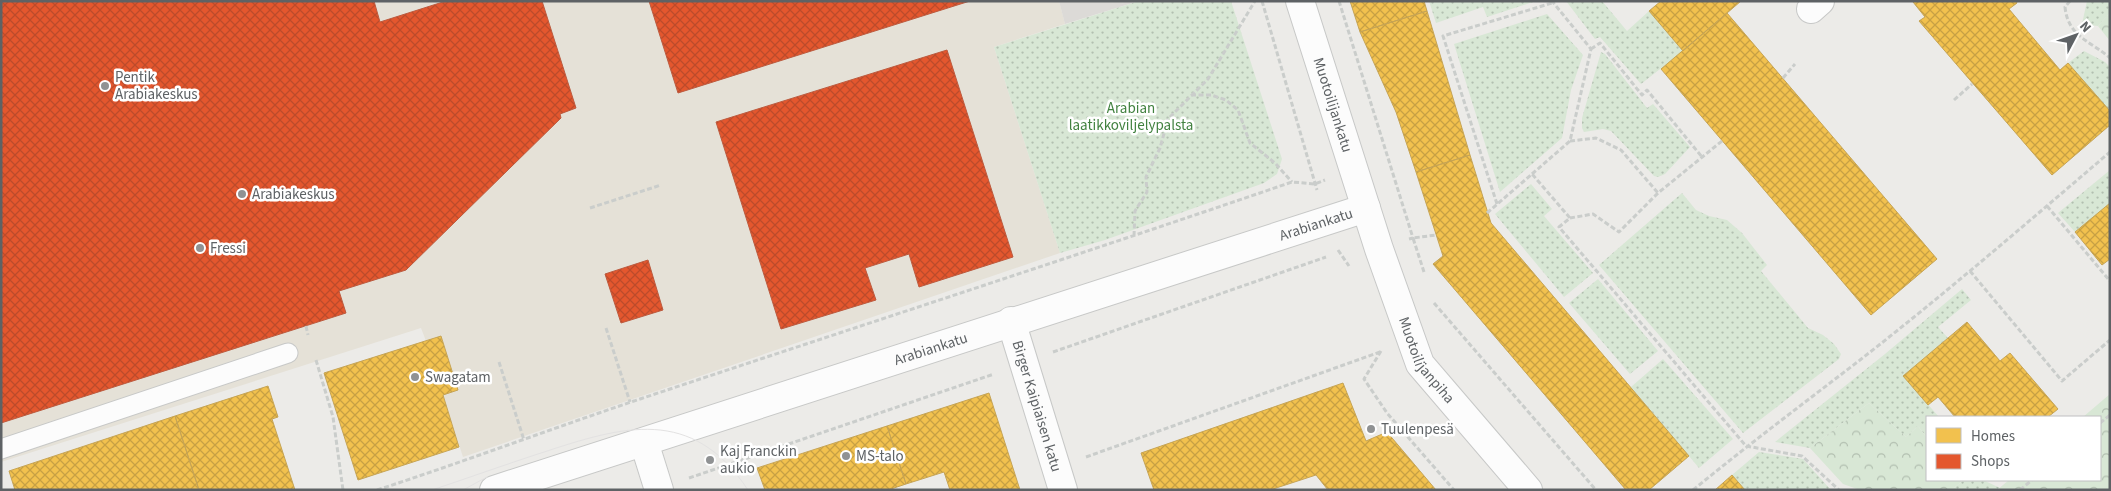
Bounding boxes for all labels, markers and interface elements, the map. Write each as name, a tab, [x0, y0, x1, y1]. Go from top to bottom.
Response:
north arrow	[2051, 10, 2101, 60]
text: N	[2074, 17, 2096, 37]
street label: Muotoilijankatu	[1308, 55, 1358, 155]
place label: Pentik Arabiakeskus	[115, 67, 198, 105]
marker: Pentik Arabiakeskus	[99, 80, 111, 92]
park label: Arabian laatikkoviljelypalsta	[1069, 98, 1193, 136]
place label: Arabiakeskus	[252, 184, 335, 205]
marker: Arabiakeskus	[236, 188, 248, 200]
street label: Arabiankatu	[1277, 203, 1356, 246]
place label: Fressi	[210, 238, 246, 259]
marker: Fressi	[194, 242, 206, 254]
street label: Muotoilijanpiha	[1393, 314, 1459, 408]
street label: Arabiankatu	[891, 328, 970, 371]
street label: Birger Kaipiaisen katu	[1007, 338, 1067, 475]
place label: Swagatam	[425, 367, 491, 388]
marker: Swagatam	[409, 371, 421, 383]
legend	[1926, 416, 2101, 481]
place label: Tuulenpesä	[1381, 419, 1454, 440]
marker: Tuulenpesä	[1365, 423, 1377, 435]
text: Homes	[1971, 426, 2015, 447]
place label: Kaj Franckin aukio	[720, 441, 797, 479]
place label: MS-talo	[856, 446, 904, 467]
marker: MS-talo	[840, 450, 852, 462]
text: Shops	[1971, 451, 2010, 472]
marker: Kaj Franckin aukio	[704, 454, 716, 466]

